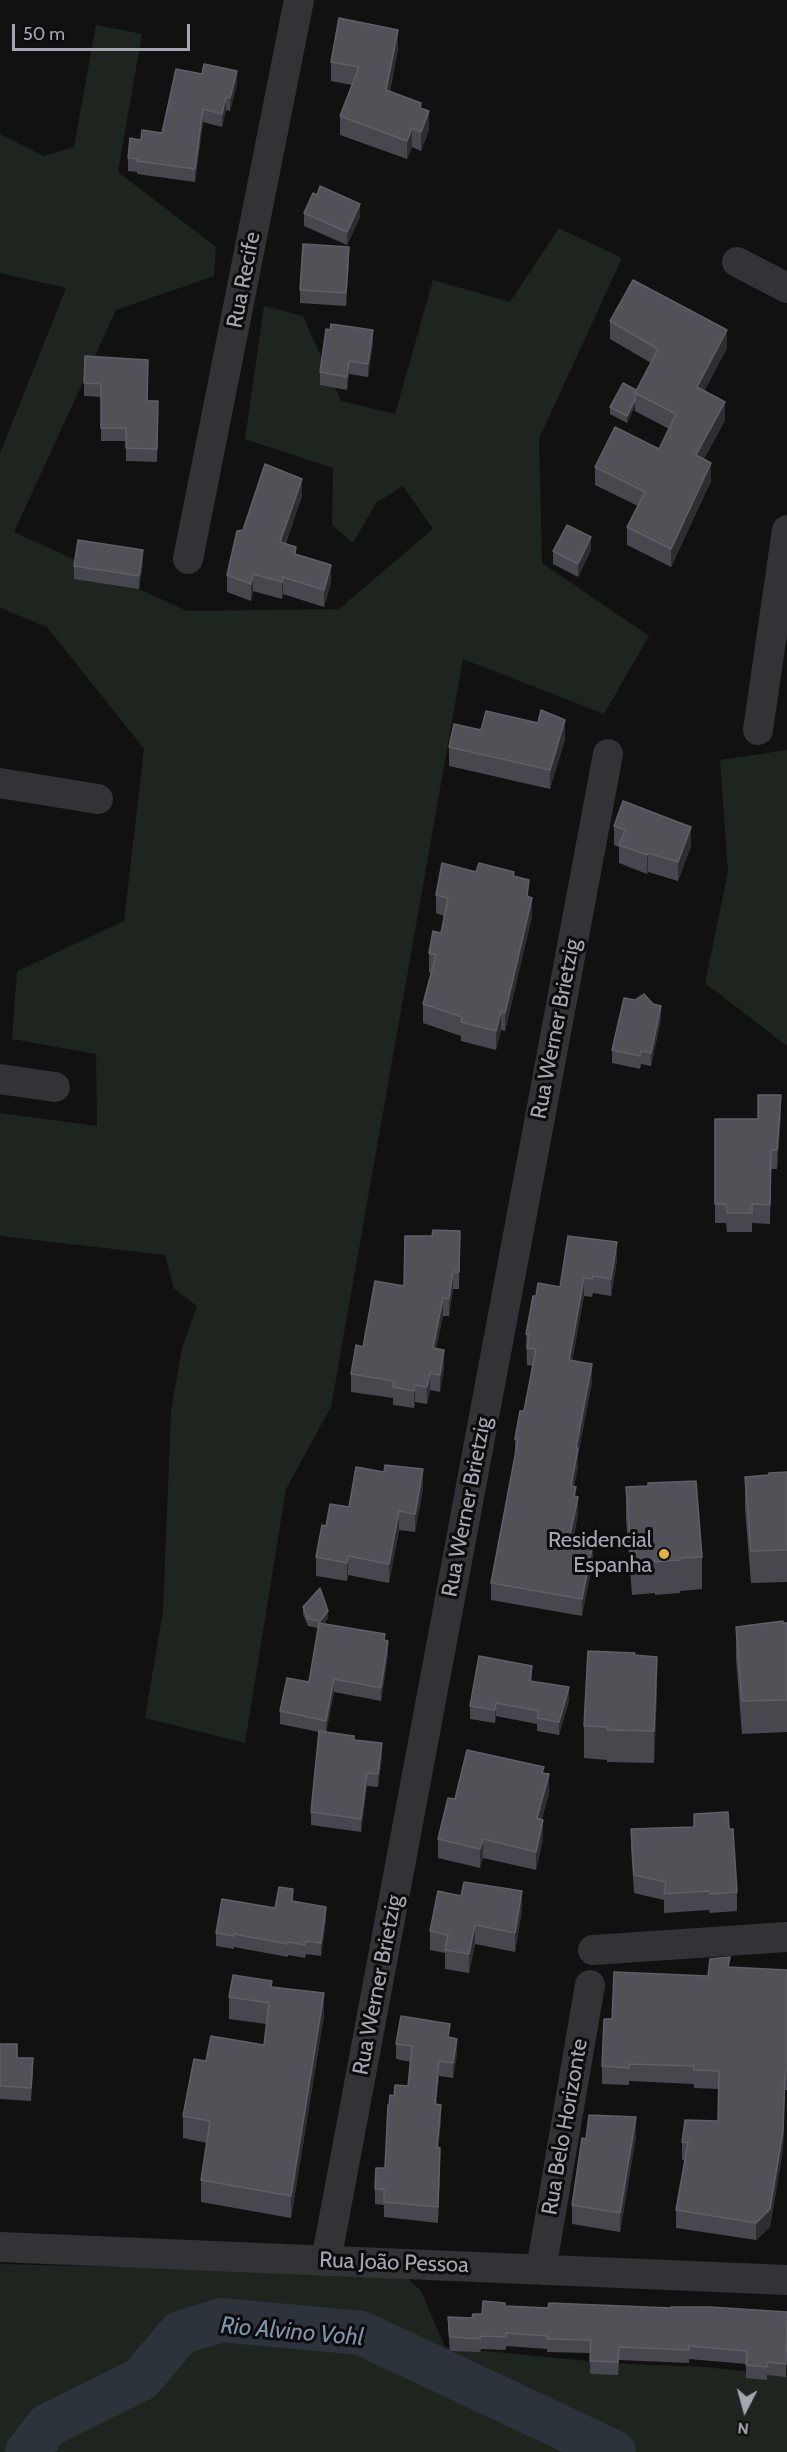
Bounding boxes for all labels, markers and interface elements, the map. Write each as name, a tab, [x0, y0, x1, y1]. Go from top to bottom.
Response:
scale bar	[15, 12, 194, 50]
text: 50 m	[23, 23, 65, 45]
street label: Rua Recife	[222, 230, 266, 330]
street label: Rua Werner Brietzig	[526, 937, 586, 1121]
street label: Rua Werner Brietzig	[437, 1415, 497, 1599]
place label: Residencial Espanha	[548, 1528, 652, 1580]
marker: Residencial Espanha	[657, 1547, 671, 1561]
street label: Rua Werner Brietzig	[348, 1893, 408, 2077]
street label: Rua Belo Horizonte	[537, 2037, 593, 2217]
street label: Rua João Pessoa	[319, 2247, 469, 2279]
water label: Rio Alvino Vohl	[219, 2311, 365, 2353]
north arrow	[715, 2380, 775, 2440]
text: N	[736, 2418, 750, 2438]

